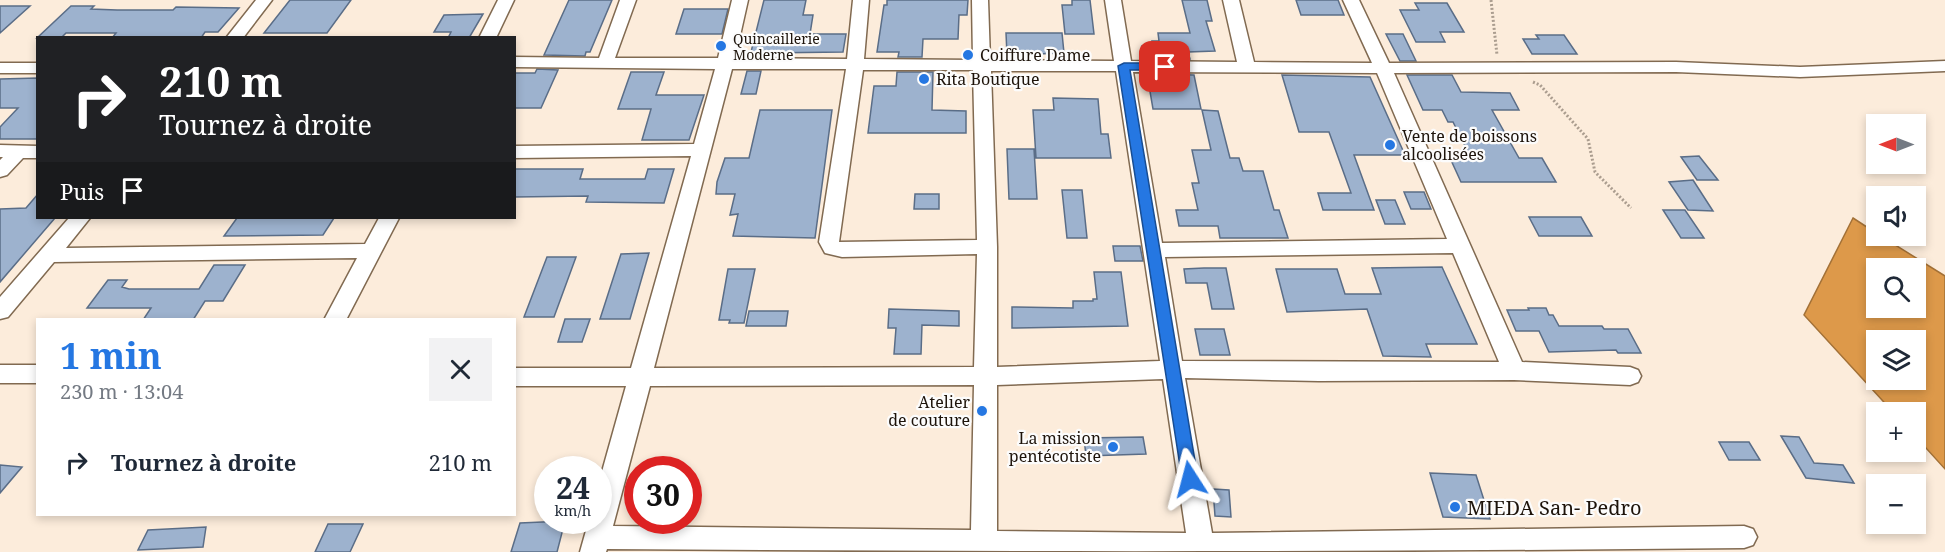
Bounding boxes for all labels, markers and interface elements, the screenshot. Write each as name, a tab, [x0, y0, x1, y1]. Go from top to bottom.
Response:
place label: Quincaillerie Moderne	[733, 29, 820, 64]
marker: Quincaillerie Moderne	[714, 39, 728, 53]
pin	[1139, 41, 1190, 92]
place label: Coiffure Dame	[980, 44, 1090, 66]
marker: Coiffure Dame	[961, 48, 975, 62]
icon: arrive	[1148, 50, 1181, 83]
text: 210 m	[159, 52, 283, 109]
icon: right	[60, 60, 138, 138]
place label: Rita Boutique	[936, 68, 1040, 90]
marker: Rita Boutique	[917, 72, 931, 86]
text: Tournez à droite	[159, 106, 372, 143]
north arrow	[1866, 114, 1926, 174]
map controls	[1866, 114, 1926, 534]
place label: Vente de boissons alcoolisées	[1402, 125, 1537, 165]
marker: Vente de boissons alcoolisées	[1383, 138, 1397, 152]
icon: arrive	[116, 174, 149, 207]
text: Puis	[60, 176, 104, 206]
button: sound	[1866, 186, 1926, 246]
button: search	[1866, 258, 1926, 318]
button: layers	[1866, 330, 1926, 390]
text: 1 min	[60, 331, 162, 380]
button: close	[429, 338, 492, 401]
text: 230 m · 13:04	[60, 378, 183, 405]
place label: Atelier de couture	[888, 391, 970, 431]
button: +	[1866, 402, 1926, 462]
marker: Atelier de couture	[975, 404, 989, 418]
place label: La mission pentécotiste	[1009, 427, 1101, 467]
marker: La mission pentécotiste	[1106, 440, 1120, 454]
icon: right	[60, 446, 93, 479]
text: Tournez à droite	[111, 447, 296, 477]
text: 210 m	[429, 447, 492, 477]
position arrow	[1158, 447, 1222, 511]
speed limit sign: 30	[624, 456, 702, 534]
text: 24	[556, 467, 590, 508]
button: −	[1866, 474, 1926, 534]
place label: MIEDA San- Pedro	[1467, 494, 1641, 521]
text: km/h	[555, 500, 591, 520]
marker: MIEDA San- Pedro	[1448, 500, 1462, 514]

